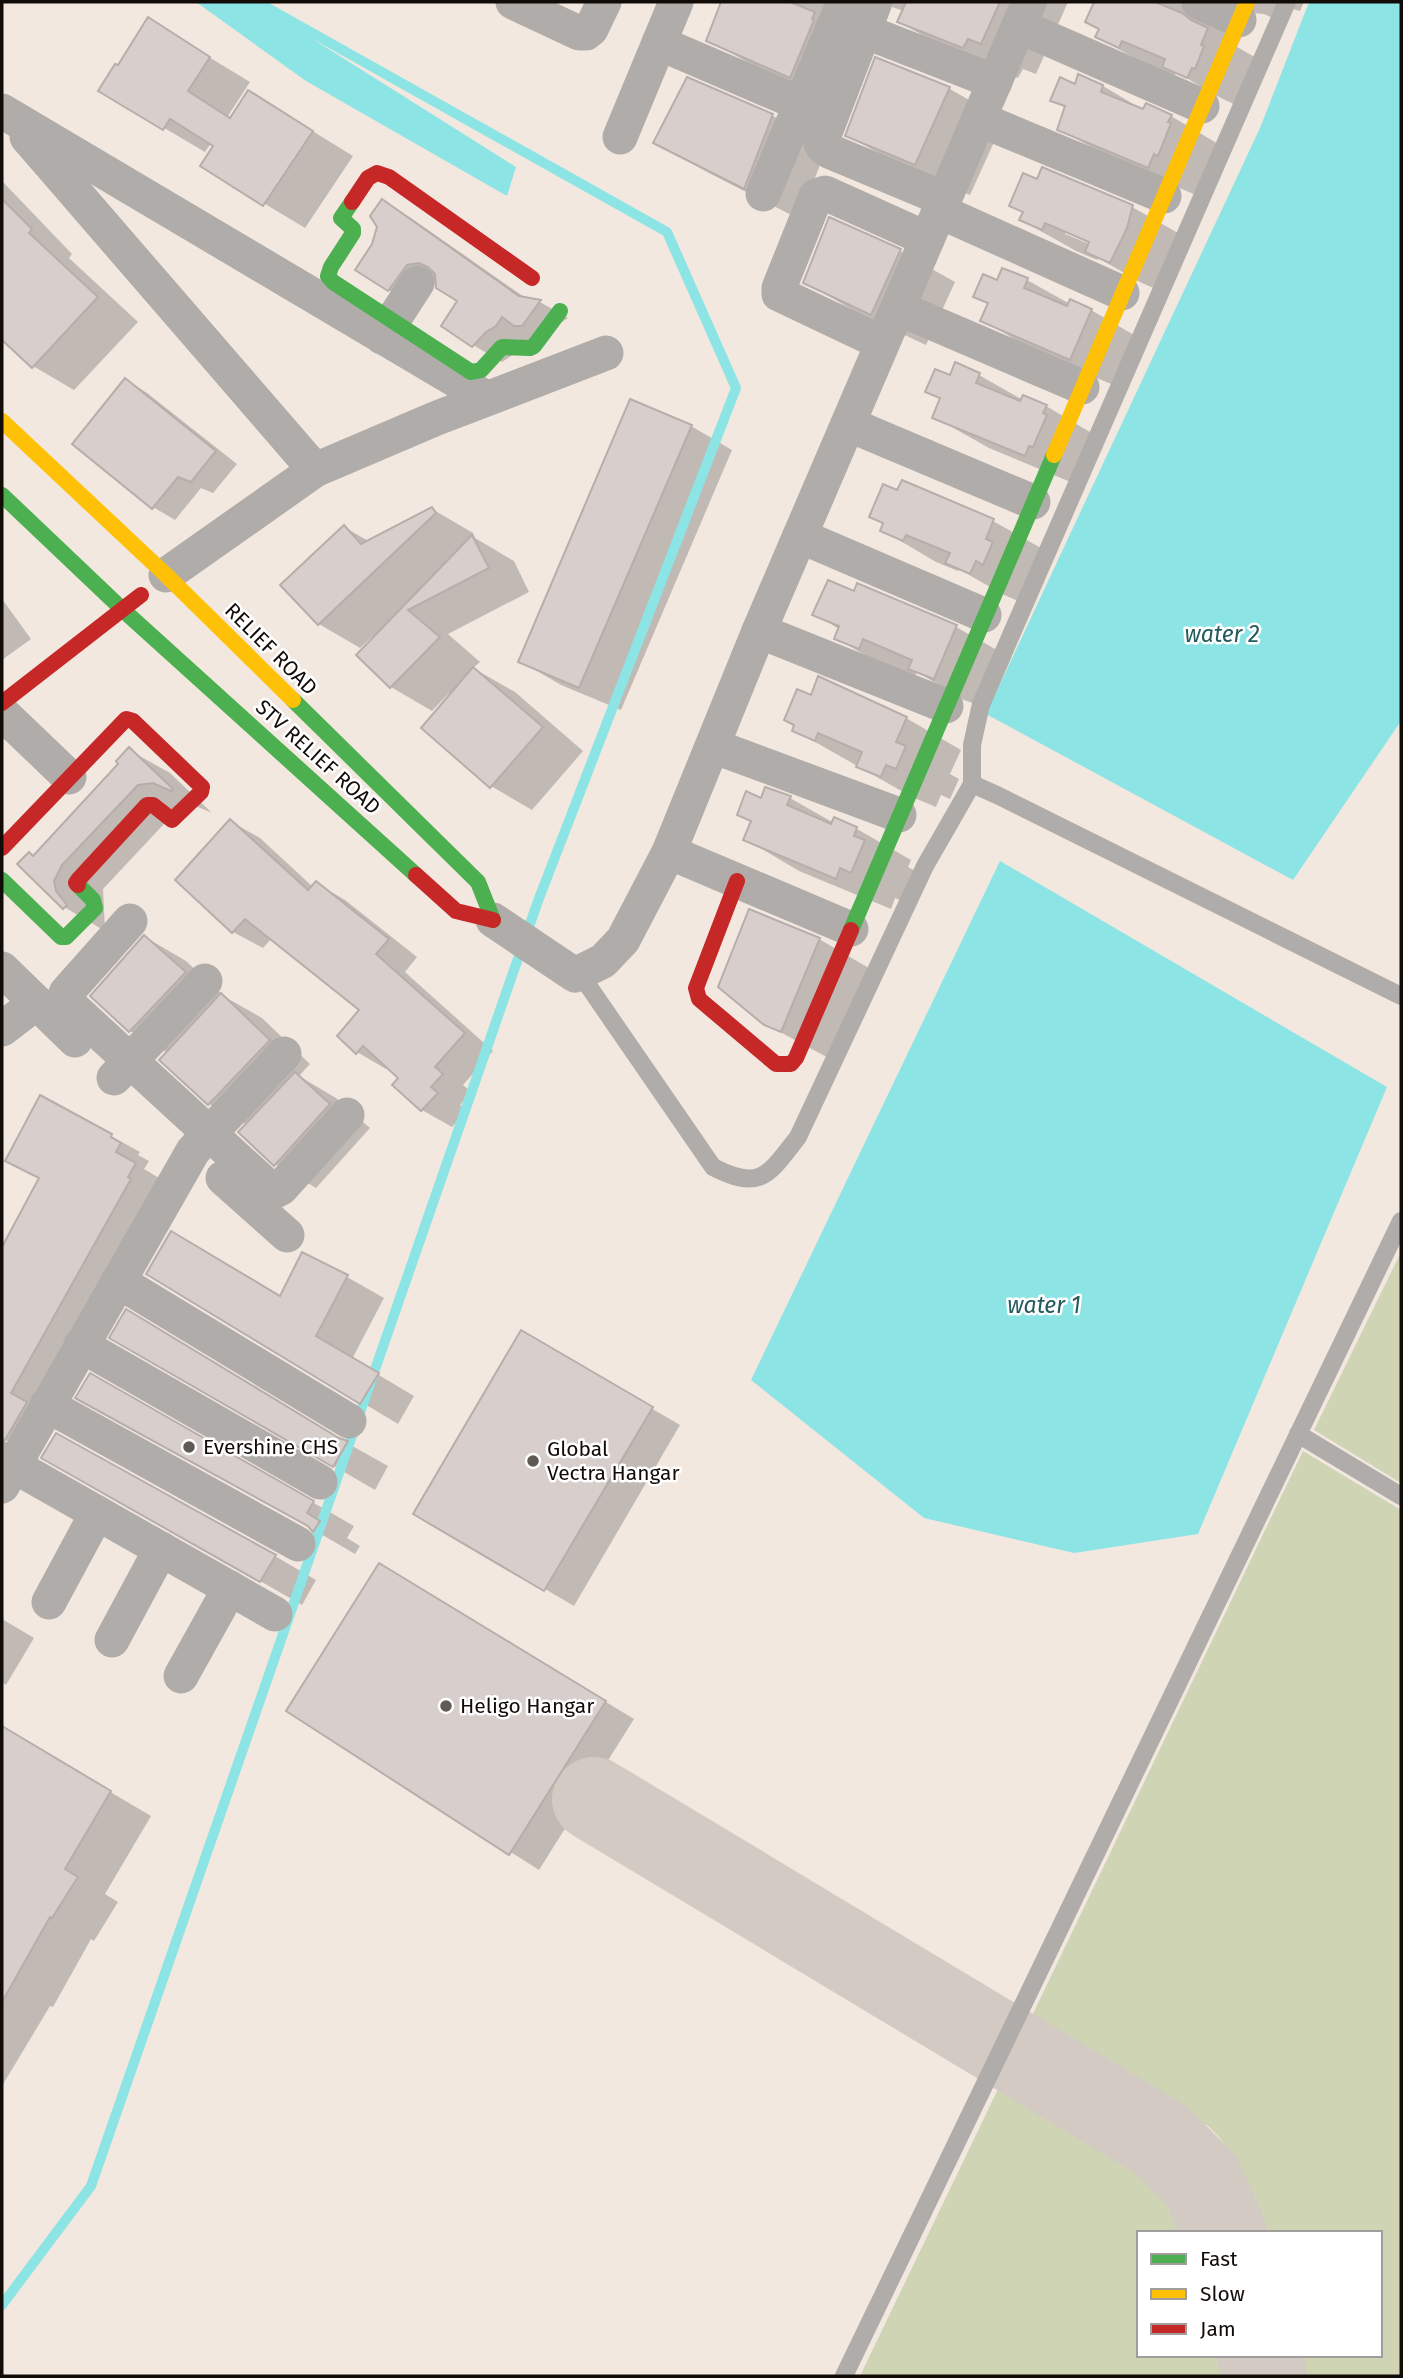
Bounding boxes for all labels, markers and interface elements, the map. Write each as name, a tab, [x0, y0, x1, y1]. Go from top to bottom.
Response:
street label: RELIEF ROAD	[219, 597, 323, 701]
water label: water 2	[1184, 620, 1260, 648]
street label: STV RELIEF ROAD	[250, 694, 386, 820]
water label: water 1	[1007, 1291, 1081, 1319]
place label: Evershine CHS	[203, 1434, 338, 1460]
place label: Global Vectra Hangar	[547, 1436, 680, 1486]
marker: Evershine CHS	[181, 1439, 197, 1455]
marker: Global Vectra Hangar	[525, 1453, 541, 1469]
place label: Heligo Hangar	[460, 1693, 594, 1719]
marker: Heligo Hangar	[438, 1698, 454, 1714]
legend	[1137, 2231, 1382, 2357]
text: Fast	[1200, 2246, 1238, 2272]
text: Slow	[1200, 2281, 1245, 2307]
text: Jam	[1200, 2316, 1236, 2342]

